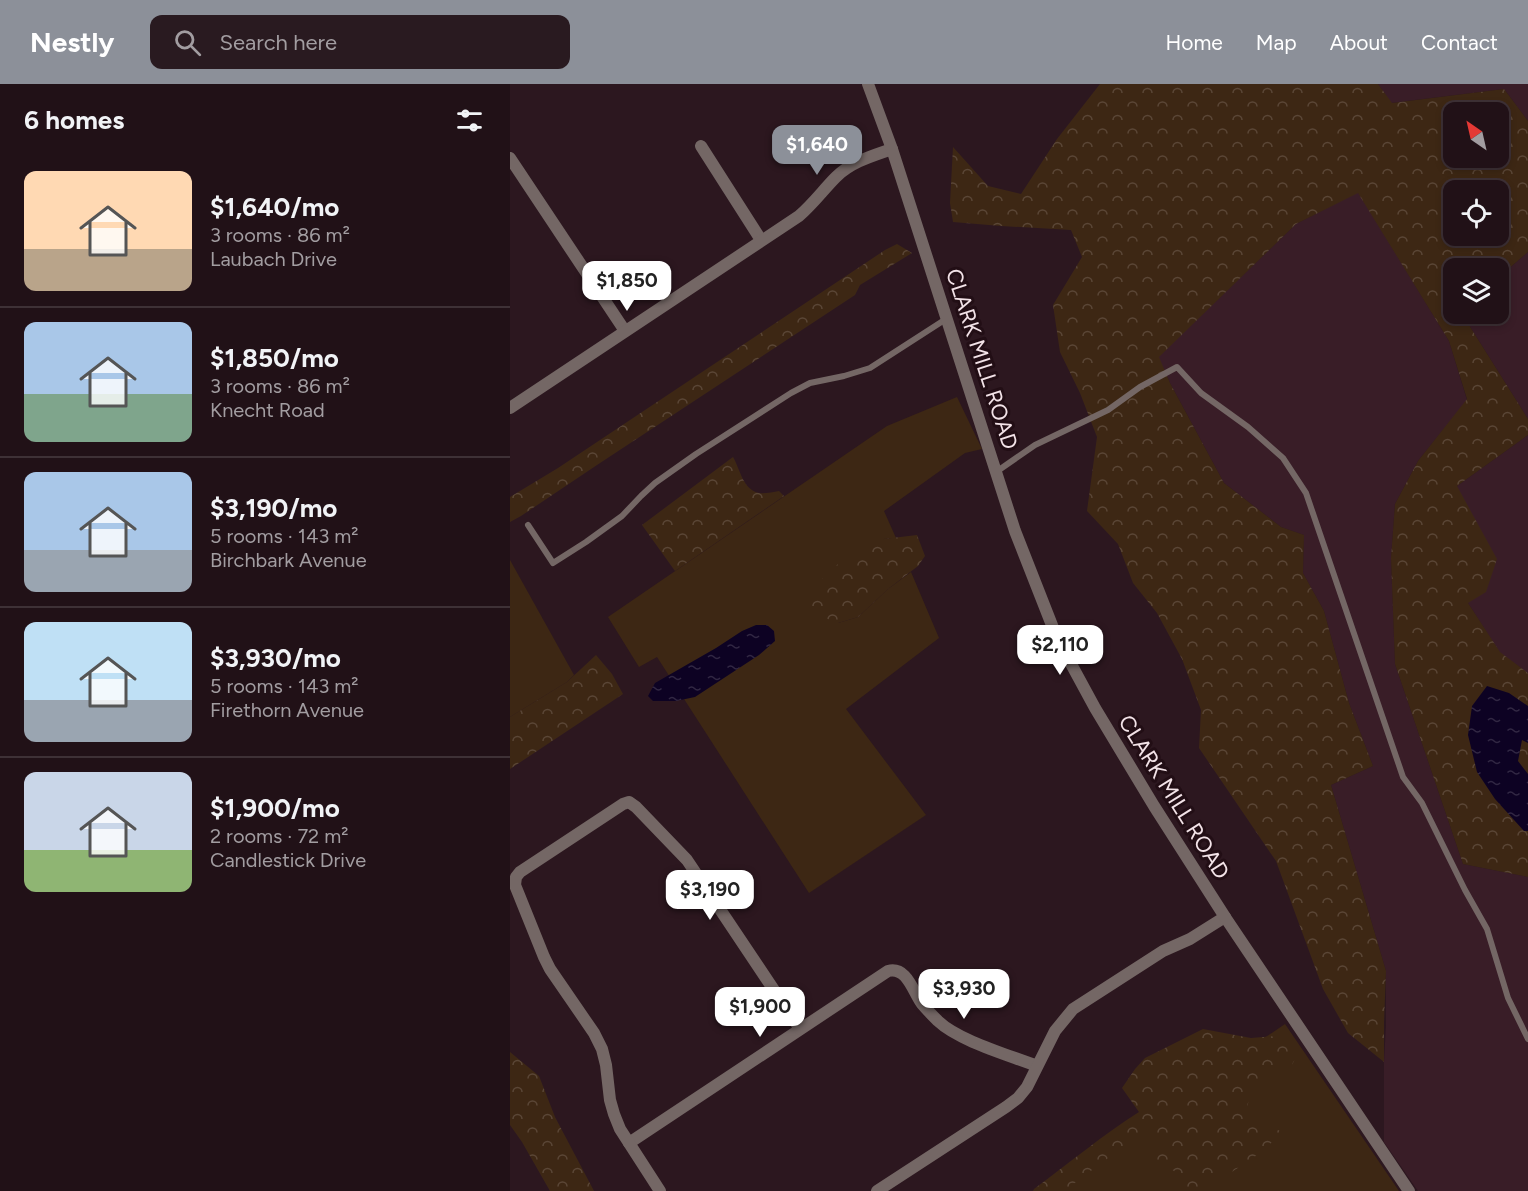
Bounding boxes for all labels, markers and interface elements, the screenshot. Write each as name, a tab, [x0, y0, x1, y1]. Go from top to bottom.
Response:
search box	[150, 15, 570, 69]
text: Nestly	[30, 25, 114, 59]
icon: search	[171, 26, 204, 59]
text: Search here	[219, 29, 337, 56]
text: Home	[1166, 30, 1223, 55]
text: Map	[1256, 30, 1297, 55]
text: About	[1330, 30, 1388, 55]
text: Contact	[1421, 30, 1498, 55]
north arrow	[1443, 102, 1509, 168]
map controls	[1443, 102, 1509, 324]
text: 6 homes	[24, 104, 124, 136]
icon: filters	[453, 104, 486, 137]
pin: $1,640	[768, 125, 866, 176]
text: $1,640	[786, 132, 848, 156]
button: locate	[1443, 180, 1509, 246]
text: $1,640/mo	[210, 191, 339, 223]
icon: home	[72, 195, 144, 267]
text: 3 rooms · 86 m²	[210, 223, 350, 247]
text: Laubach Drive	[210, 247, 337, 271]
button: layers	[1443, 258, 1509, 324]
pin: $1,850	[578, 261, 676, 312]
street label: CLARK MILL ROAD	[940, 265, 1024, 453]
text: $1,850	[596, 268, 658, 292]
text: $1,850/mo	[210, 342, 339, 374]
icon: home	[72, 346, 144, 418]
text: 3 rooms · 86 m²	[210, 374, 350, 398]
text: Knecht Road	[210, 398, 325, 422]
text: $3,190/mo	[210, 492, 337, 524]
icon: home	[72, 496, 144, 568]
text: 5 rooms · 143 m²	[210, 524, 358, 548]
text: Birchbark Avenue	[210, 548, 367, 572]
pin: $2,110	[1011, 625, 1109, 676]
text: $2,110	[1031, 632, 1089, 656]
text: $3,930/mo	[210, 642, 341, 674]
icon: home	[72, 646, 144, 718]
text: 5 rooms · 143 m²	[210, 674, 358, 698]
text: Firethorn Avenue	[210, 698, 364, 722]
street label: CLARK MILL ROAD	[1113, 710, 1235, 884]
text: $1,900/mo	[210, 792, 340, 824]
icon: home	[72, 796, 144, 868]
text: 2 rooms · 72 m²	[210, 824, 348, 848]
text: Candlestick Drive	[210, 848, 366, 872]
pin: $3,190	[661, 870, 759, 921]
text: $3,190	[680, 877, 740, 901]
pin: $3,930	[915, 969, 1013, 1020]
text: $3,930	[932, 976, 996, 1000]
pin: $1,900	[711, 987, 809, 1038]
text: $1,900	[729, 994, 791, 1018]

